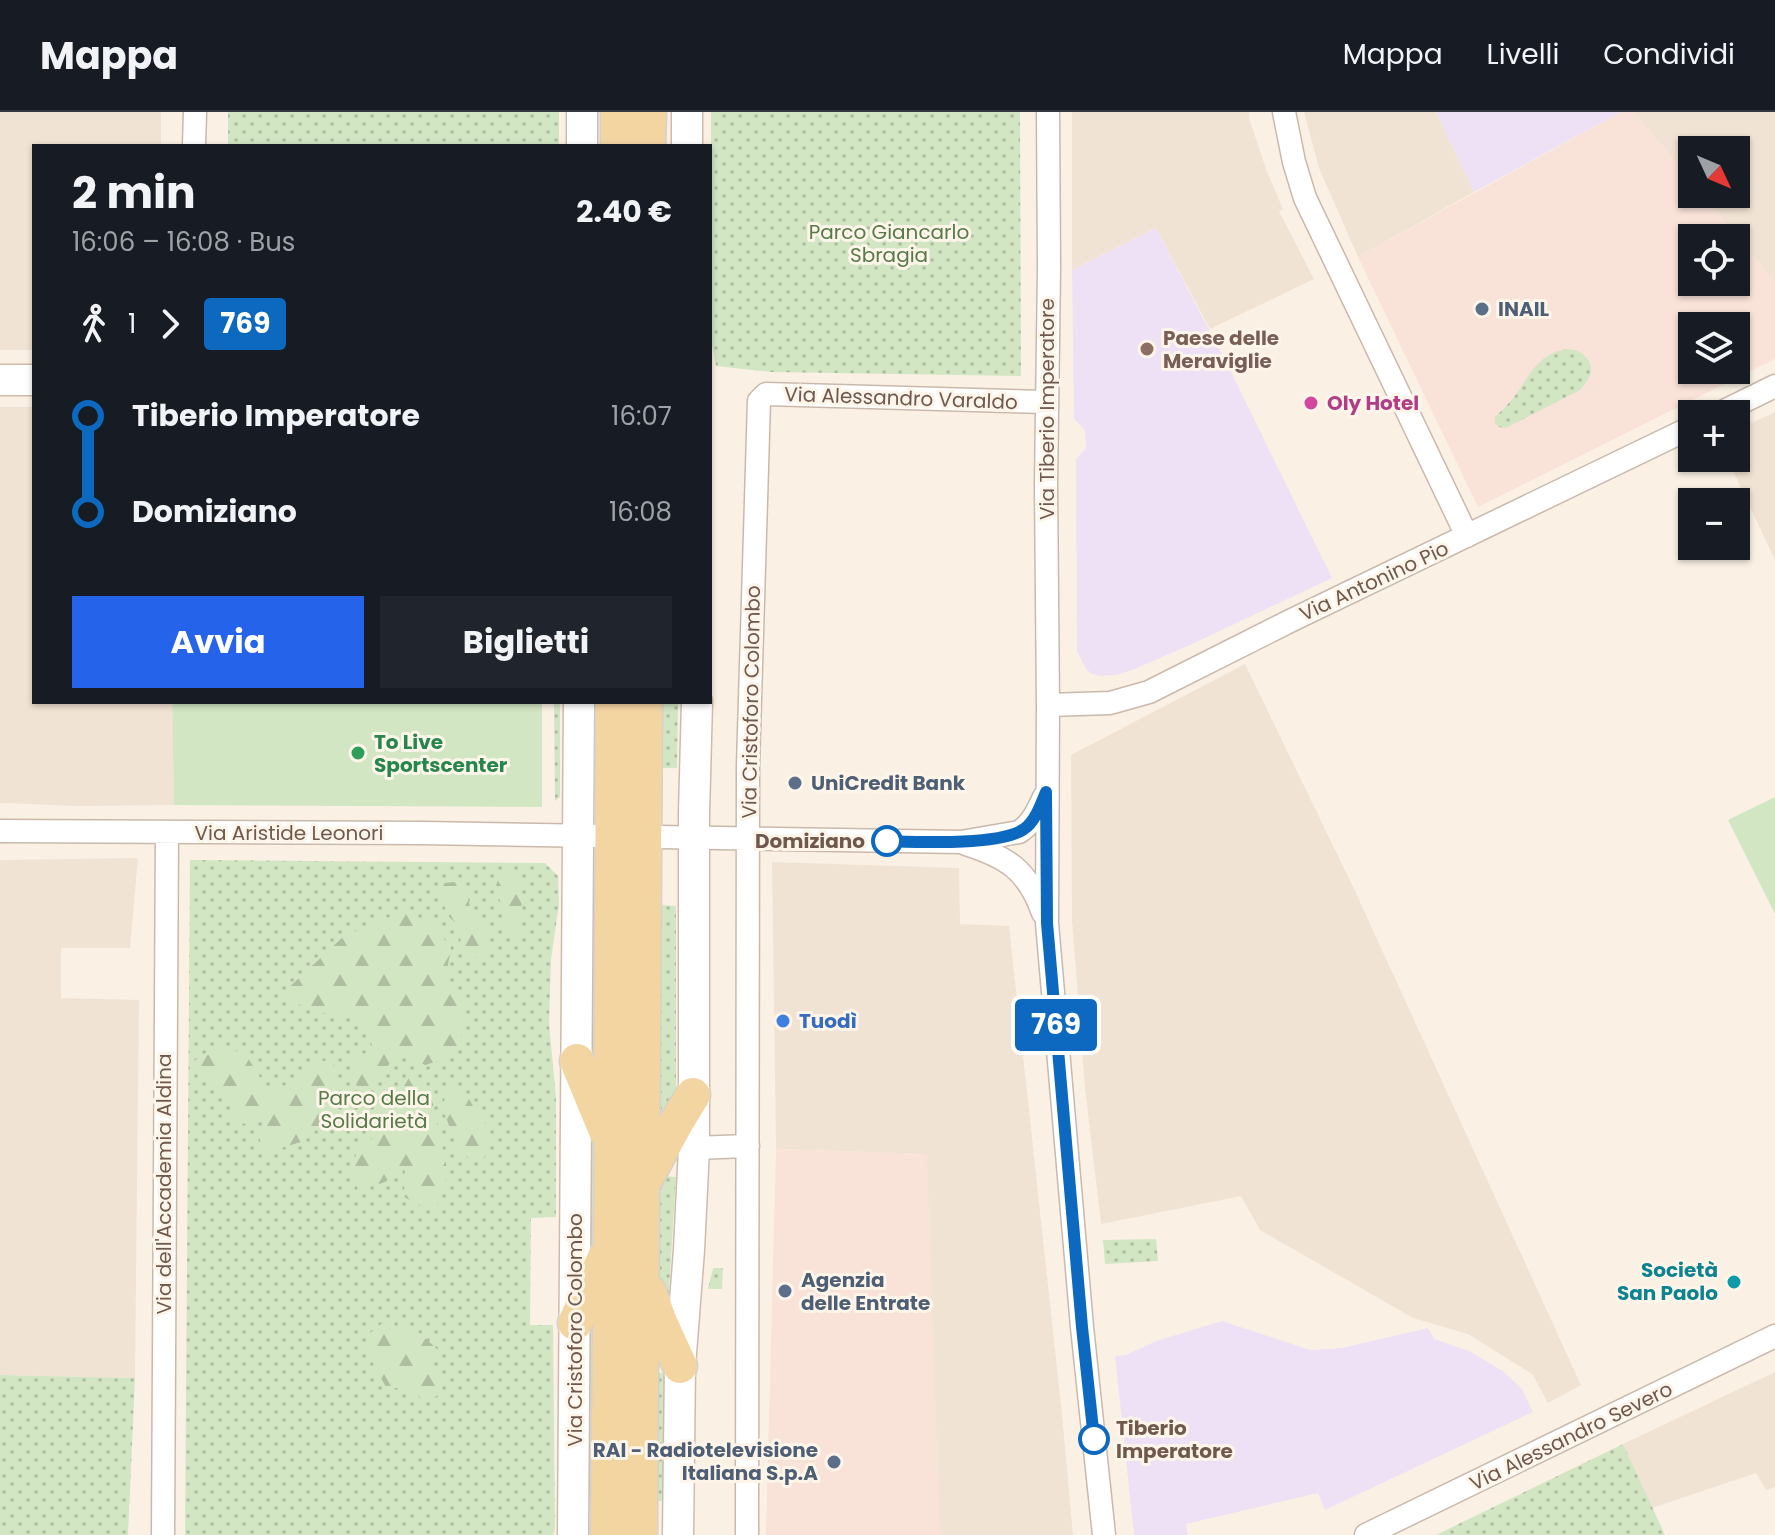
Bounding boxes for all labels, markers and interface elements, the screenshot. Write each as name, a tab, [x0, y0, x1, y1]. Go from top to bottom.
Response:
text: Mappa	[40, 29, 178, 82]
text: Mappa	[1343, 35, 1443, 74]
text: Livelli	[1487, 35, 1559, 74]
text: Condividi	[1603, 35, 1735, 74]
north arrow	[1678, 136, 1750, 208]
map controls	[1678, 136, 1750, 560]
text: 2 min	[72, 162, 196, 223]
text: 2.40 €	[576, 190, 672, 233]
park label: Parco Giancarlo Sbragia	[809, 218, 969, 269]
text: 16:06 – 16:08 · Bus	[72, 224, 295, 260]
button: locate	[1678, 224, 1750, 296]
place label: INAIL	[1498, 295, 1550, 323]
street label: Via Tiberio Imperatore	[1033, 298, 1061, 520]
marker: INAIL	[1473, 300, 1491, 318]
icon: walk	[72, 302, 116, 346]
icon: forward	[148, 302, 192, 346]
text: 769	[220, 304, 270, 343]
text: 1	[128, 306, 136, 342]
button: layers	[1678, 312, 1750, 384]
place label: Paese delle Meraviglie	[1163, 324, 1279, 375]
marker: Paese delle Meraviglie	[1138, 340, 1156, 358]
street label: Via Alessandro Varaldo	[784, 380, 1018, 416]
place label: Oly Hotel	[1327, 389, 1419, 417]
text: Tiberio Imperatore	[132, 394, 420, 437]
marker: Oly Hotel	[1302, 394, 1320, 412]
text: 16:07	[611, 398, 672, 434]
button: +	[1678, 400, 1750, 472]
button: −	[1678, 488, 1750, 560]
text: Domiziano	[132, 490, 297, 533]
text: 16:08	[609, 494, 672, 530]
street label: Via Antonino Pio	[1295, 534, 1453, 628]
street label: Via Cristoforo Colombo	[735, 585, 767, 819]
button: Avvia	[72, 596, 364, 688]
button: Biglietti	[380, 596, 672, 688]
place label: To Live Sportscenter	[374, 728, 508, 779]
marker: To Live Sportscenter	[349, 744, 367, 762]
place label: UniCredit Bank	[811, 769, 966, 797]
marker: UniCredit Bank	[786, 774, 804, 792]
street label: Via Aristide Leonori	[195, 819, 383, 847]
marker: Domiziano	[872, 826, 902, 856]
place label: Domiziano	[755, 827, 865, 855]
line badge: 769	[1010, 999, 1102, 1051]
text: 769	[1031, 1005, 1081, 1044]
place label: Tuodì	[799, 1007, 857, 1035]
marker: Tuodì	[774, 1012, 792, 1030]
street label: Via dell'Accademia Aldina	[150, 1054, 178, 1314]
park label: Parco della Solidarietà	[318, 1084, 430, 1135]
street label: Via Cristoforo Colombo	[561, 1213, 589, 1447]
place label: Società San Paolo	[1617, 1256, 1718, 1307]
place label: Agenzia delle Entrate	[801, 1266, 930, 1317]
marker: Società San Paolo	[1725, 1273, 1743, 1291]
marker: Agenzia delle Entrate	[776, 1282, 794, 1300]
street label: Via Alessandro Severo	[1465, 1375, 1677, 1497]
place label: Tiberio Imperatore	[1116, 1414, 1233, 1465]
marker: Tiberio Imperatore	[1079, 1424, 1109, 1454]
place label: RAI - Radiotelevisione Italiana S.p.A	[593, 1436, 818, 1487]
marker: RAI - Radiotelevisione Italiana S.p.A	[825, 1453, 843, 1471]

